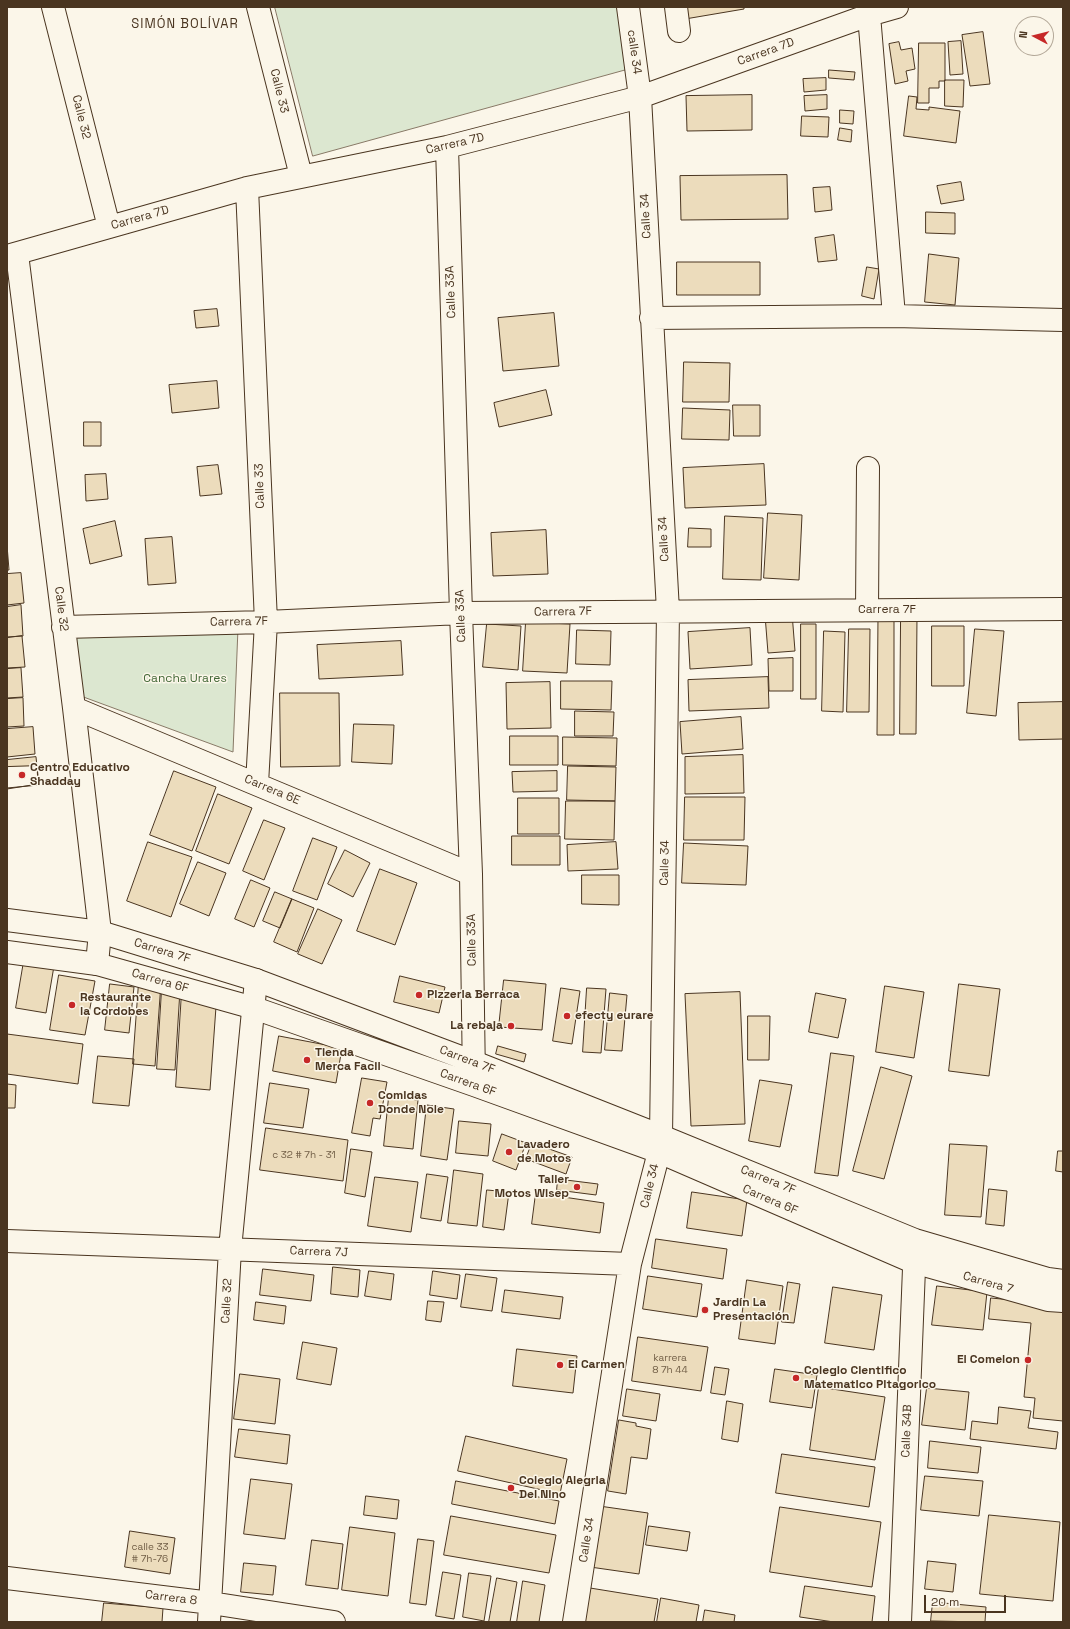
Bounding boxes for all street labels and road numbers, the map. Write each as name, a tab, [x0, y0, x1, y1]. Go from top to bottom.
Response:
street label: calle 34	[624, 29, 644, 75]
street label: Carrera 7D	[736, 35, 796, 69]
street label: Calle 33	[267, 67, 291, 115]
street label: Calle 32	[69, 93, 93, 141]
street label: Carrera 7D	[424, 130, 486, 158]
street label: Calle 34	[638, 193, 654, 239]
street label: Carrera 7D	[109, 203, 171, 233]
street label: Calle 33A	[443, 265, 459, 319]
street label: Calle 33	[252, 463, 268, 509]
street label: Calle 34	[656, 516, 672, 562]
street label: Calle 32	[51, 586, 71, 632]
street label: Calle 33A	[453, 589, 469, 643]
street label: Carrera 7F	[858, 603, 916, 617]
street label: Carrera 7F	[534, 604, 592, 620]
street label: Carrera 7F	[210, 614, 268, 630]
street label: Carrera 6E	[242, 772, 302, 808]
street label: Calle 34	[657, 840, 673, 886]
street label: Calle 33A	[464, 914, 480, 966]
street label: Carrera 7F	[132, 936, 192, 966]
street label: Carrera 6F	[130, 966, 190, 996]
street label: Carrera 7F	[437, 1043, 497, 1077]
street label: Carrera 6F	[438, 1066, 498, 1100]
street label: Calle 34	[638, 1162, 662, 1210]
street label: Carrera 7F	[738, 1162, 798, 1198]
street label: Carrera 6F	[740, 1182, 800, 1218]
street label: Carrera 7J	[289, 1244, 349, 1260]
street label: Carrera 7	[961, 1269, 1015, 1297]
street label: Calle 32	[219, 1278, 235, 1324]
street label: Calle 34B	[899, 1404, 915, 1458]
street label: Calle 34	[576, 1516, 598, 1564]
street label: Carrera 8	[144, 1588, 198, 1608]

